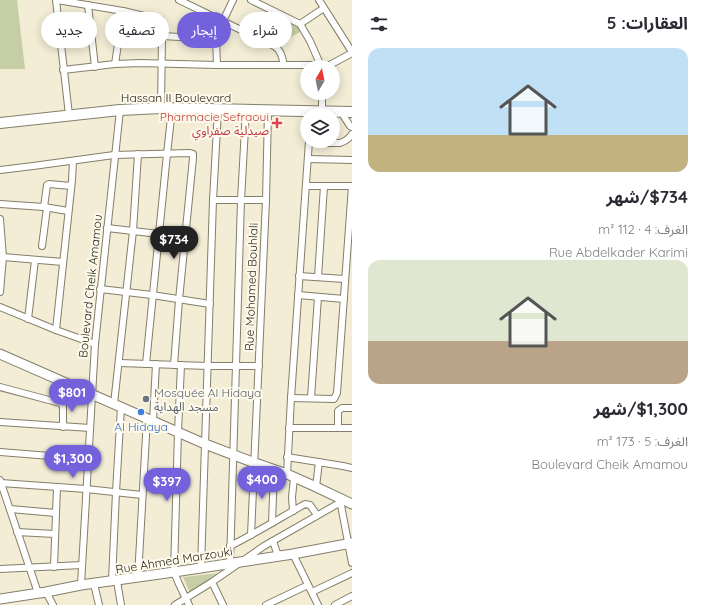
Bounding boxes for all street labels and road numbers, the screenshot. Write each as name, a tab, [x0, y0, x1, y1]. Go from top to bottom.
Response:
street label: Hassan II Boulevard	[121, 90, 231, 105]
street label: Boulevard Cheik Amamou	[75, 213, 105, 359]
street label: Rue Mohamed Bouhlali	[241, 223, 261, 351]
street label: Rue Ahmed Marzouki	[114, 543, 234, 577]

